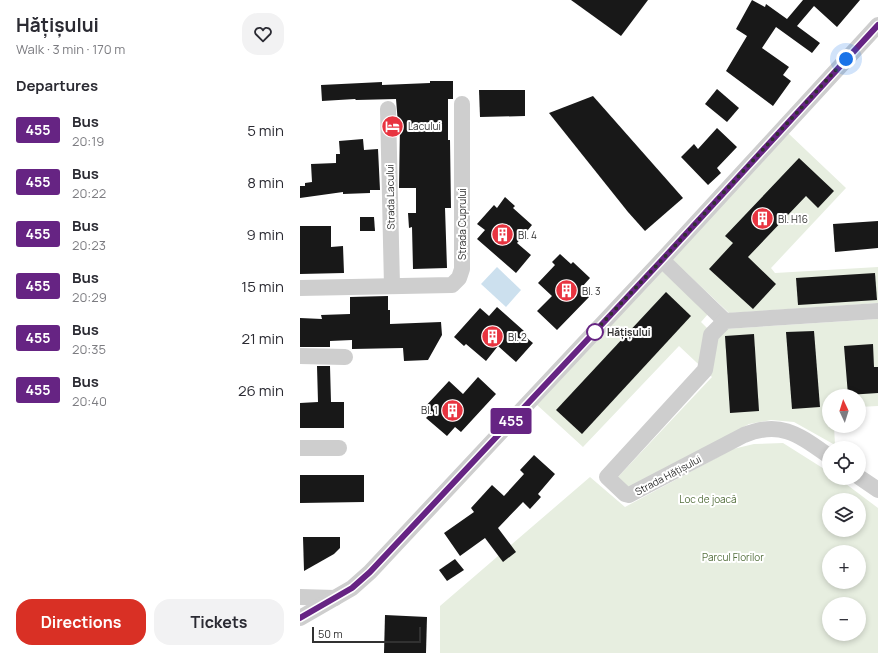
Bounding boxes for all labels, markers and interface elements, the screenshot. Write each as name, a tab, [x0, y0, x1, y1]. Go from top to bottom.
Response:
text: Hățișului	[16, 12, 99, 38]
button: heart	[242, 13, 284, 55]
text: Walk · 3 min · 170 m	[16, 40, 125, 58]
your location	[836, 49, 856, 69]
text: Departures	[16, 75, 98, 96]
text: Bus	[72, 111, 99, 132]
hotel icon: Lacului	[379, 113, 405, 139]
place label: Lacului	[408, 119, 441, 133]
text: 455	[26, 120, 50, 139]
text: 5 min	[247, 120, 284, 141]
text: 20:19	[72, 132, 104, 150]
text: Bus	[72, 163, 99, 184]
street label: Strada Lacului	[382, 164, 398, 230]
text: 455	[26, 172, 50, 191]
text: 8 min	[247, 172, 284, 193]
text: 20:22	[72, 184, 106, 202]
street label: Strada Cuprului	[455, 188, 469, 260]
building icon: Bl. H16	[749, 206, 775, 232]
place label: Bl. H16	[778, 212, 808, 226]
text: Bus	[72, 215, 99, 236]
building icon: Bl. 4	[489, 222, 515, 248]
text: 455	[26, 224, 50, 243]
text: 9 min	[247, 224, 284, 245]
place label: Bl. 4	[518, 228, 537, 242]
text: 20:23	[72, 236, 106, 254]
text: Bus	[72, 267, 99, 288]
text: 455	[26, 276, 50, 295]
text: 15 min	[241, 276, 284, 297]
building icon: Bl. 3	[553, 278, 579, 304]
place label: Bl. 3	[582, 284, 601, 298]
text: 20:29	[72, 288, 107, 306]
text: Bus	[72, 319, 99, 340]
marker: Hățișului	[586, 323, 604, 341]
building icon: Bl. 2	[480, 324, 506, 350]
place label: Hățișului	[607, 325, 651, 340]
text: 455	[26, 328, 50, 347]
text: 21 min	[241, 328, 284, 349]
place label: Bl. 2	[508, 330, 527, 344]
text: 20:35	[72, 340, 106, 358]
text: Bus	[72, 371, 99, 392]
text: 455	[26, 380, 50, 399]
text: 26 min	[238, 380, 284, 401]
north arrow	[822, 389, 866, 433]
map controls	[822, 389, 866, 641]
text: 20:40	[72, 392, 107, 410]
building icon: Bl. 1	[440, 397, 466, 423]
place label: Bl. 1	[421, 403, 438, 417]
line badge: 455	[488, 408, 534, 434]
text: 455	[499, 411, 523, 430]
button: locate	[822, 441, 866, 485]
street label: Strada Hățișului	[632, 452, 704, 498]
park label: Loc de joacă	[679, 492, 737, 506]
button: layers	[822, 493, 866, 537]
button: +	[822, 545, 866, 589]
park label: Parcul Florilor	[702, 550, 764, 564]
button: −	[822, 597, 866, 641]
button: Directions	[16, 599, 146, 645]
button: Tickets	[154, 599, 284, 645]
scale bar	[312, 625, 421, 644]
text: 50 m	[318, 626, 343, 641]

